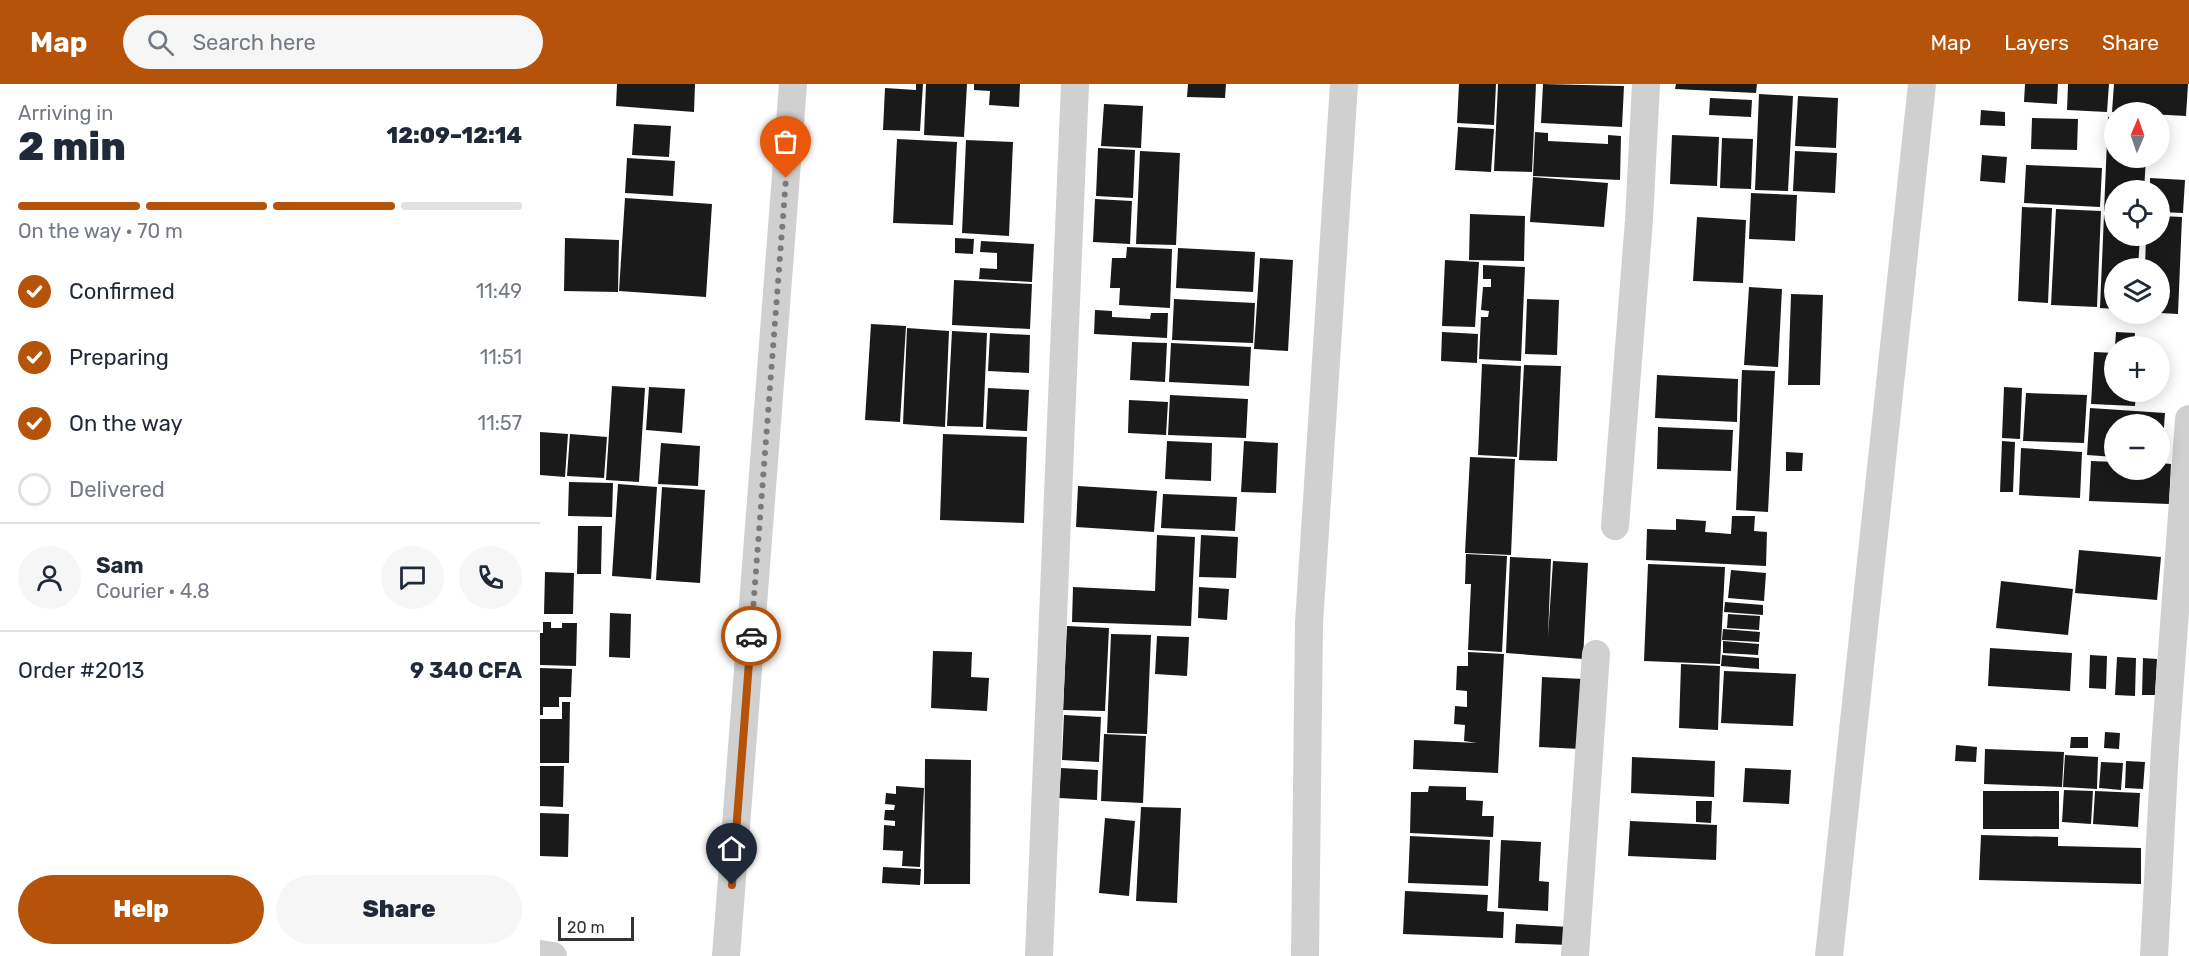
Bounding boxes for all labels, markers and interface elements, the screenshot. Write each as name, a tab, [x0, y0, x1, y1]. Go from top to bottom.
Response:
search box	[123, 15, 543, 69]
text: Map	[30, 26, 87, 59]
icon: search	[144, 26, 177, 59]
text: Search here	[192, 29, 316, 56]
text: Map	[1930, 30, 1971, 55]
text: Layers	[2004, 30, 2069, 55]
text: Share	[2102, 30, 2159, 55]
text: Arriving in	[18, 101, 113, 125]
north arrow	[2104, 102, 2170, 168]
map controls	[2104, 102, 2170, 480]
pin	[760, 116, 811, 178]
text: 12:09–12:14	[387, 122, 522, 149]
text: 2 min	[18, 124, 126, 170]
icon: bag	[769, 125, 802, 158]
button: locate	[2104, 180, 2170, 246]
text: On the way · 70 m	[18, 219, 183, 243]
button: layers	[2104, 258, 2170, 324]
icon: check	[18, 275, 51, 308]
text: Confirmed	[69, 278, 175, 305]
text: 11:49	[476, 279, 522, 303]
button: +	[2104, 336, 2170, 402]
icon: check	[18, 341, 51, 374]
text: Preparing	[69, 344, 169, 371]
text: 11:51	[480, 345, 522, 369]
icon: check	[18, 407, 51, 440]
text: On the way	[69, 410, 183, 437]
text: 11:57	[478, 411, 522, 435]
button: −	[2104, 414, 2170, 480]
text: Delivered	[69, 476, 165, 503]
button: person	[18, 546, 81, 609]
button: chat	[381, 546, 444, 609]
button: phone	[459, 546, 522, 609]
text: Sam	[96, 552, 144, 579]
text: Courier · 4.8	[96, 579, 210, 603]
courier	[721, 606, 781, 666]
icon: car	[735, 620, 768, 653]
text: Order #2013	[18, 657, 145, 684]
text: 9 340 CFA	[410, 657, 522, 684]
pin	[706, 823, 757, 885]
icon: home	[715, 832, 748, 865]
button: Help	[18, 875, 264, 944]
button: Share	[276, 875, 522, 944]
scale bar	[558, 914, 634, 942]
text: 20 m	[567, 918, 605, 937]

